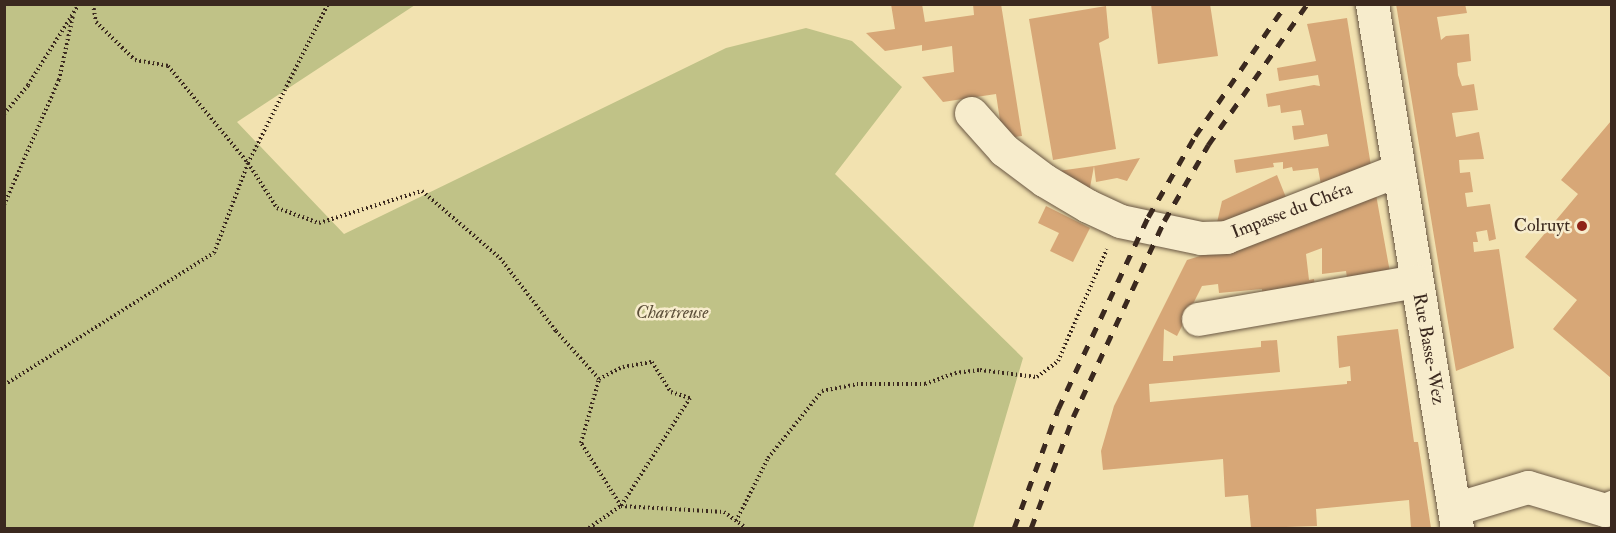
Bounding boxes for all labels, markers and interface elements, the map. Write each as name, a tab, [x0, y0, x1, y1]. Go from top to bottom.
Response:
street label: Impasse du Chéra	[1229, 178, 1355, 244]
place label: Colruyt	[1514, 215, 1570, 237]
marker: Colruyt	[1575, 219, 1589, 233]
street label: Rue Basse-Wez	[1408, 292, 1448, 406]
park label: Chartreuse	[636, 302, 708, 324]

